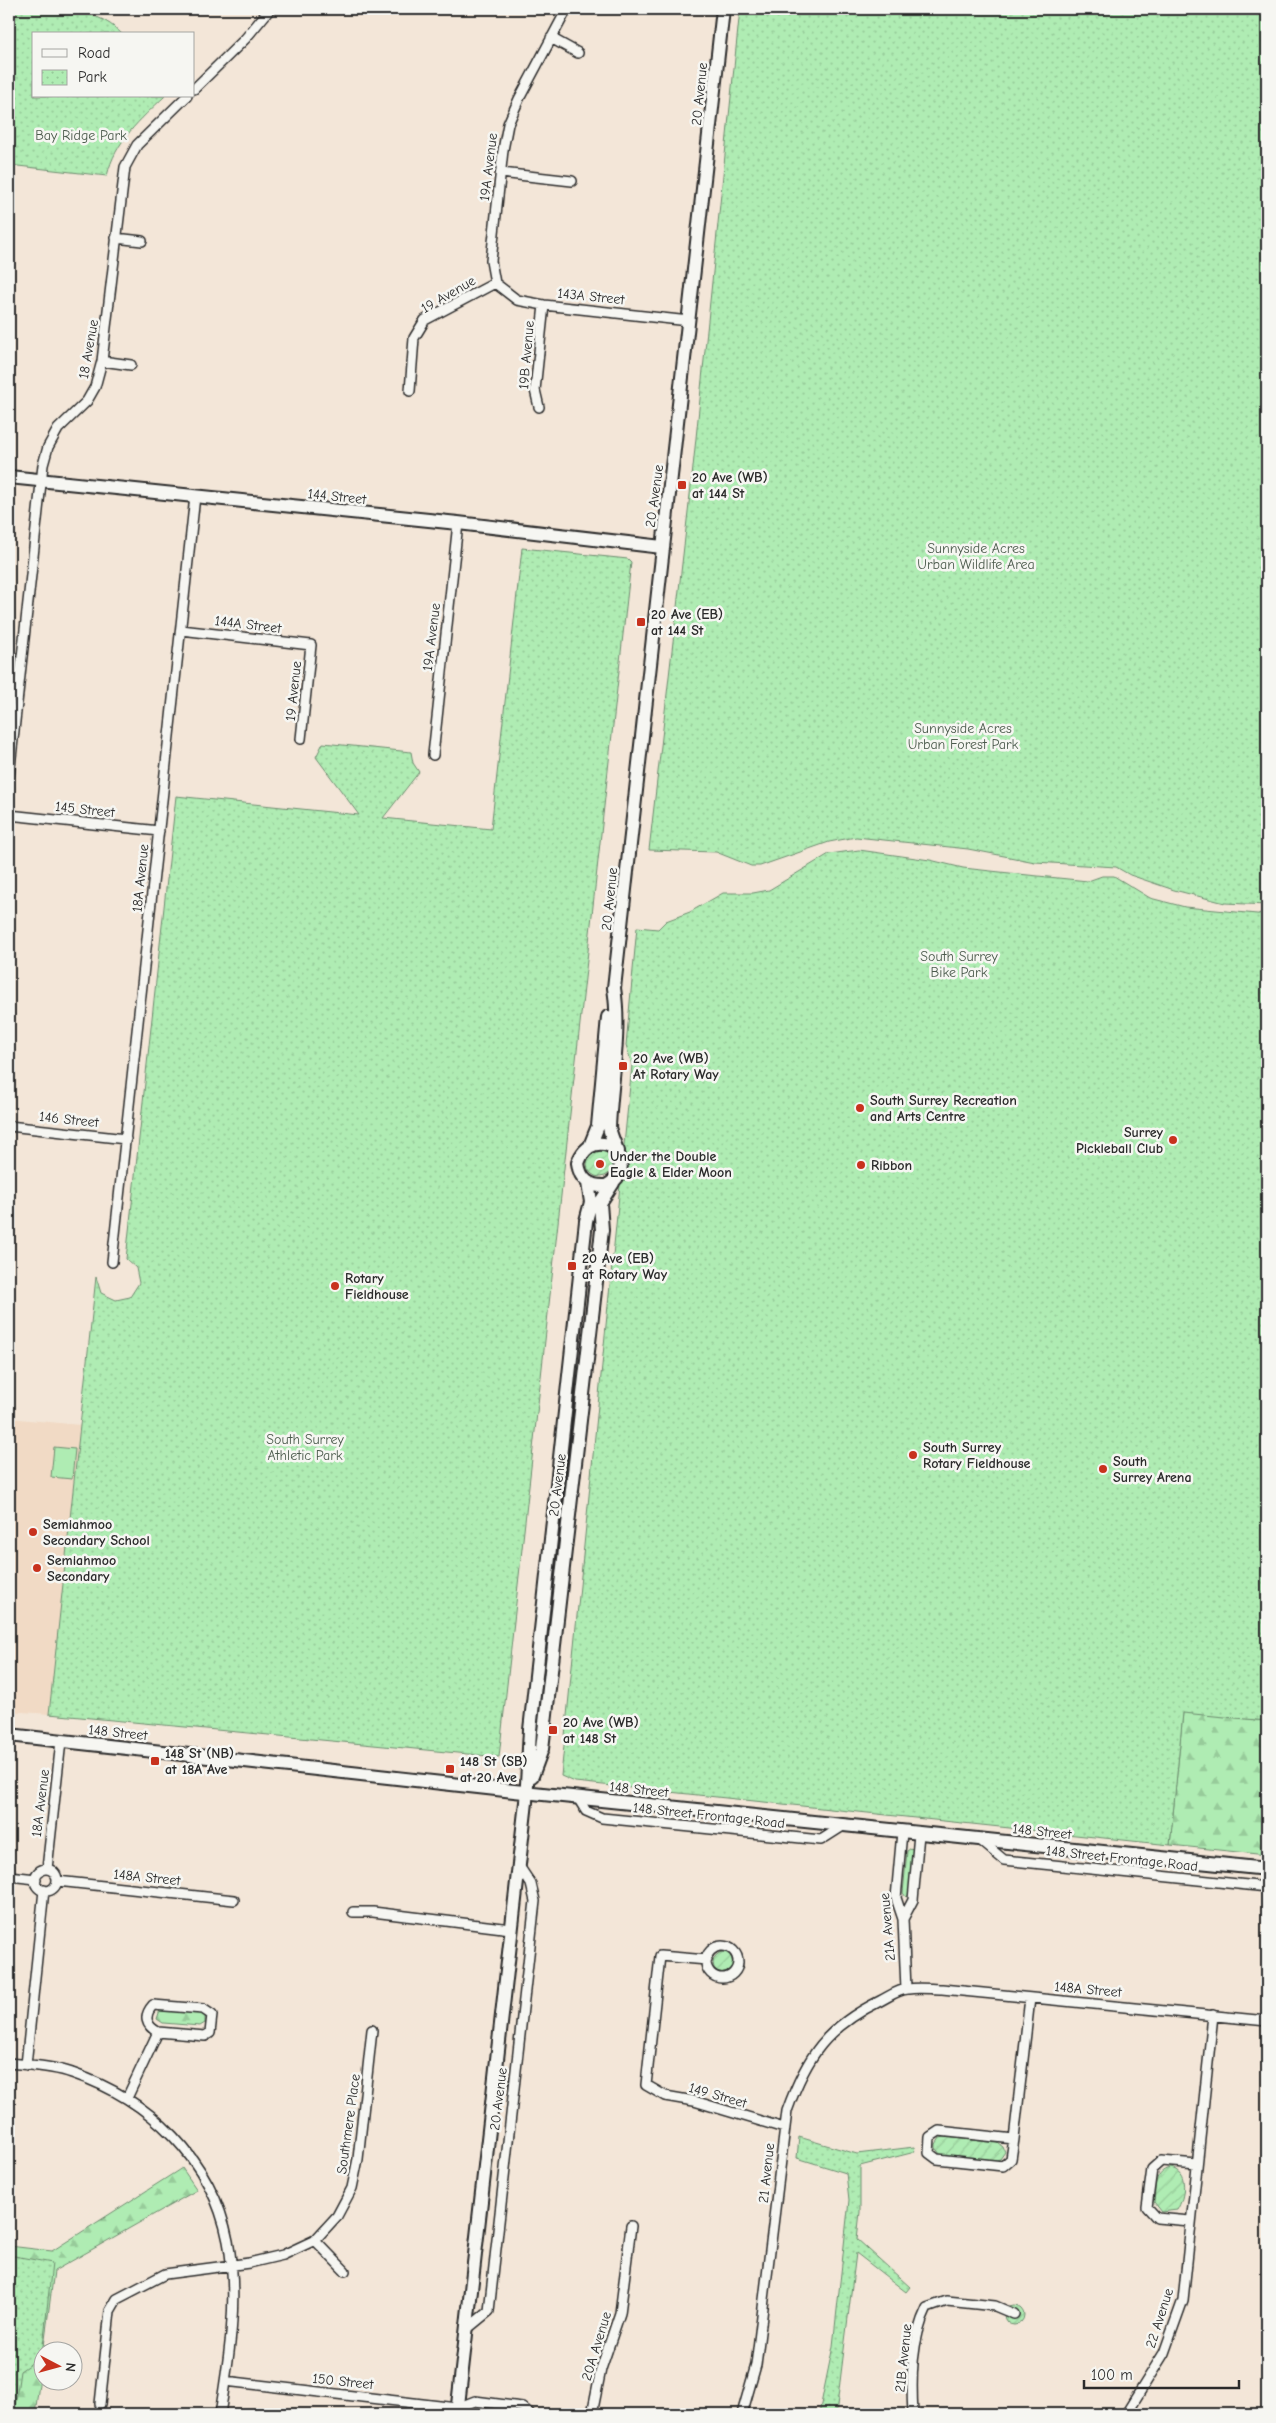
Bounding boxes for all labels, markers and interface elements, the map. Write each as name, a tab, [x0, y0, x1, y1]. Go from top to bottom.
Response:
legend	[32, 32, 195, 98]
text: Road	[78, 44, 110, 62]
street label: 20 Avenue	[688, 62, 711, 126]
text: Park	[78, 68, 107, 86]
park label: Bay Ridge Park	[35, 127, 127, 144]
street label: 19A Avenue	[476, 132, 501, 202]
street label: 19 Avenue	[418, 272, 479, 317]
street label: 143A Street	[557, 285, 626, 309]
street label: 18 Avenue	[75, 318, 102, 380]
street label: 19B Avenue	[515, 320, 538, 390]
street label: 20 Avenue	[642, 464, 667, 529]
place label: 20 Ave (WB) at 144 St	[692, 469, 768, 502]
marker: 20 Ave (WB) at 144 St	[676, 479, 688, 491]
street label: 144 Street	[307, 485, 368, 508]
park label: Sunnyside Acres Urban Wildlife Area	[917, 540, 1035, 573]
street label: 19A Avenue	[419, 602, 444, 672]
place label: 20 Ave (EB) at 144 St	[651, 606, 723, 639]
street label: 144A Street	[214, 612, 283, 637]
marker: 20 Ave (EB) at 144 St	[635, 616, 647, 628]
street label: 19 Avenue	[282, 660, 305, 722]
park label: Sunnyside Acres Urban Forest Park	[908, 720, 1019, 753]
street label: 145 Street	[54, 798, 116, 821]
street label: 18A Avenue	[128, 843, 153, 913]
street label: 20 Avenue	[598, 867, 621, 931]
park label: South Surrey Bike Park	[920, 948, 998, 981]
place label: 20 Ave (WB) At Rotary Way	[633, 1050, 719, 1083]
marker: 20 Ave (WB) At Rotary Way	[617, 1060, 629, 1072]
place label: South Surrey Recreation and Arts Centre	[870, 1092, 1017, 1125]
marker: South Surrey Recreation and Arts Centre	[854, 1102, 866, 1114]
street label: 146 Street	[38, 1108, 100, 1131]
place label: Surrey Pickleball Club	[1076, 1124, 1164, 1157]
marker: Surrey Pickleball Club	[1167, 1134, 1179, 1146]
place label: Under the Double Eagle & Elder Moon	[610, 1148, 732, 1181]
place label: Ribbon	[871, 1157, 912, 1174]
marker: Under the Double Eagle & Elder Moon	[594, 1158, 606, 1170]
marker: Ribbon	[855, 1159, 867, 1171]
place label: 20 Ave (EB) at Rotary Way	[582, 1250, 668, 1283]
marker: 20 Ave (EB) at Rotary Way	[566, 1260, 578, 1272]
place label: Rotary Fieldhouse	[345, 1270, 409, 1303]
marker: Rotary Fieldhouse	[329, 1280, 341, 1292]
park label: South Surrey Athletic Park	[266, 1431, 344, 1464]
place label: South Surrey Rotary Fieldhouse	[923, 1439, 1031, 1472]
marker: South Surrey Rotary Fieldhouse	[907, 1449, 919, 1461]
street label: 20 Avenue	[545, 1453, 570, 1517]
place label: South Surrey Arena	[1113, 1453, 1192, 1486]
marker: South Surrey Arena	[1097, 1463, 1109, 1475]
place label: Semiahmoo Secondary School	[43, 1516, 150, 1549]
marker: Semiahmoo Secondary School	[27, 1526, 39, 1538]
place label: Semiahmoo Secondary	[47, 1552, 116, 1585]
marker: Semiahmoo Secondary	[31, 1562, 43, 1574]
place label: 20 Ave (WB) at 148 St	[563, 1714, 639, 1747]
street label: 148 Street	[88, 1721, 149, 1744]
marker: 20 Ave (WB) at 148 St	[547, 1724, 559, 1736]
place label: 148 St (NB) at 18A Ave	[165, 1745, 234, 1778]
place label: 148 St (SB) at 20 Ave	[460, 1753, 528, 1786]
marker: 148 St (NB) at 18A Ave	[149, 1755, 161, 1767]
marker: 148 St (SB) at 20 Ave	[444, 1763, 456, 1775]
street label: 18A Avenue	[28, 1768, 53, 1838]
street label: 148 Street	[609, 1778, 670, 1801]
street label: 148 Street Frontage Road	[632, 1799, 786, 1832]
street label: 148 Street	[1012, 1820, 1073, 1843]
street label: 148 Street Frontage Road	[1045, 1842, 1199, 1875]
street label: 148A Street	[113, 1866, 182, 1890]
street label: 21A Avenue	[876, 1892, 899, 1962]
street label: 148A Street	[1054, 1978, 1123, 2001]
street label: 20 Avenue	[486, 2067, 511, 2131]
street label: Southmere Place	[333, 2073, 364, 2175]
street label: 149 Street	[687, 2079, 750, 2112]
street label: 21 Avenue	[755, 2142, 778, 2204]
street label: 22 Avenue	[1142, 2286, 1177, 2350]
street label: 20A Avenue	[578, 2310, 615, 2383]
street label: 21B Avenue	[891, 2323, 916, 2393]
north arrow	[32, 2340, 82, 2390]
scale bar	[1084, 2358, 1238, 2390]
text: N	[62, 2362, 79, 2373]
text: 100 m	[1091, 2366, 1133, 2384]
street label: 150 Street	[312, 2370, 375, 2393]

